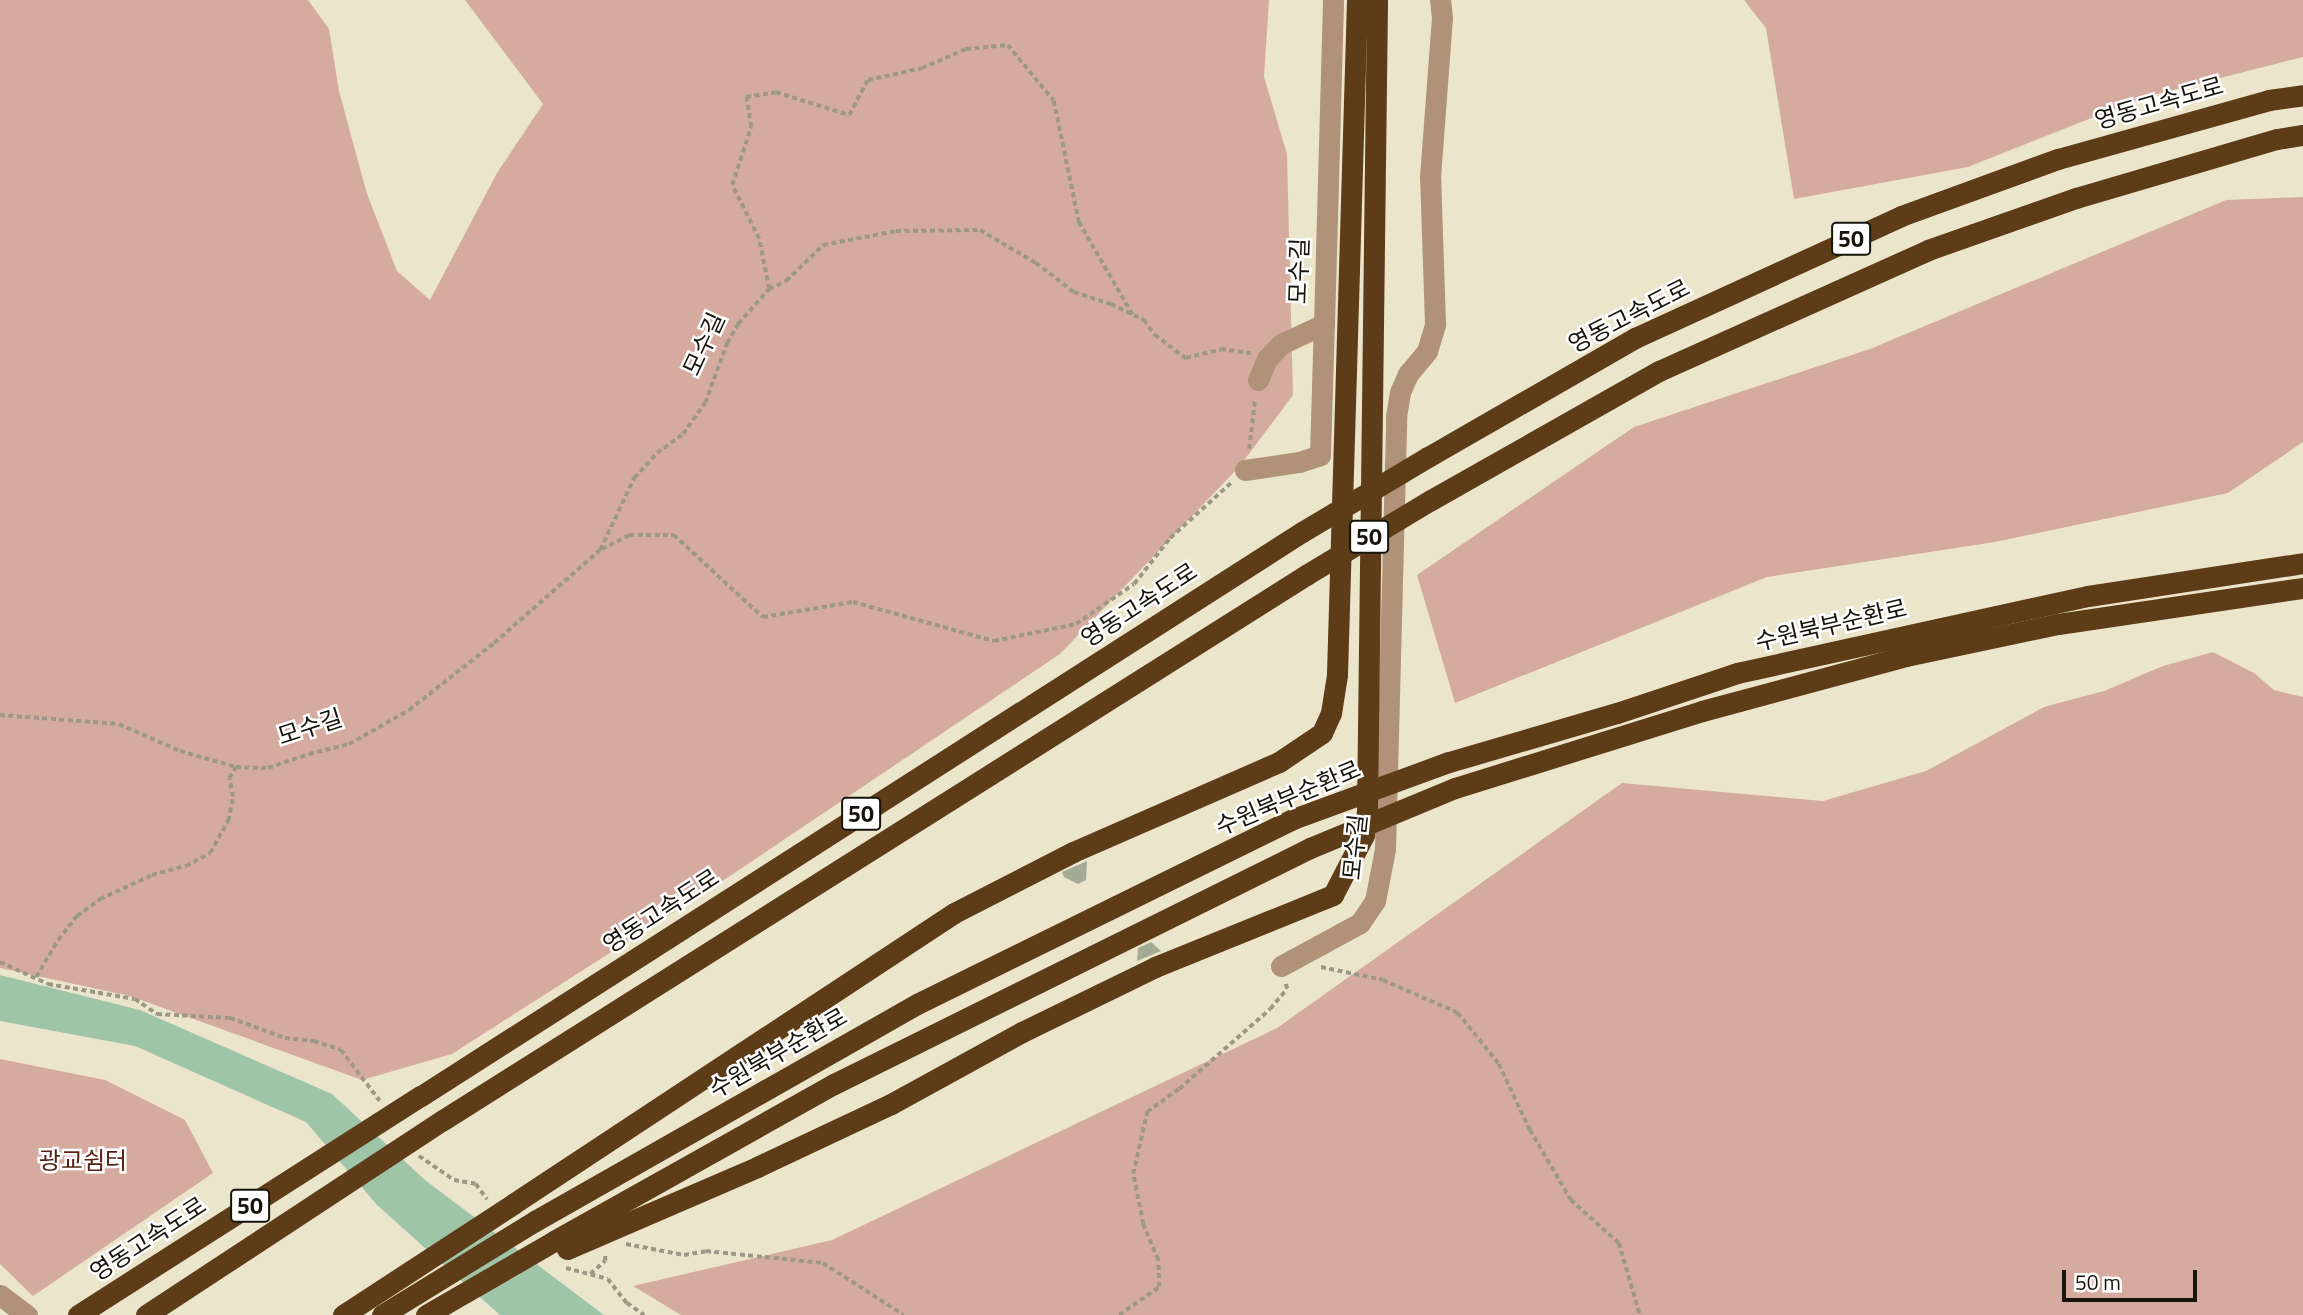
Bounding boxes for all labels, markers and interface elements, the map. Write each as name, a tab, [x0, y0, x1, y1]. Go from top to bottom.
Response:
street label: 영동고속도로	[2091, 71, 2227, 135]
road number: 50	[1830, 220, 1872, 258]
street label: 모수길	[1283, 237, 1315, 305]
street label: 영동고속도로	[1563, 273, 1695, 359]
street label: 모수길	[677, 308, 731, 380]
road number: 50	[1348, 517, 1390, 556]
street label: 영동고속도로	[1076, 557, 1202, 653]
street label: 수원북부순환로	[1752, 594, 1910, 656]
street label: 모수길	[274, 703, 346, 751]
street label: 수원북부순환로	[1211, 755, 1365, 841]
road number: 50	[840, 794, 882, 834]
street label: 모수길	[1337, 813, 1373, 881]
street label: 영동고속도로	[598, 863, 724, 959]
street label: 수원북부순환로	[704, 1002, 852, 1104]
park label: 광교쉼터	[39, 1147, 127, 1175]
road number: 50	[229, 1186, 271, 1226]
street label: 영동고속도로	[85, 1191, 211, 1287]
scale bar	[2065, 1256, 2200, 1300]
text: 50 m	[2075, 1266, 2121, 1298]

